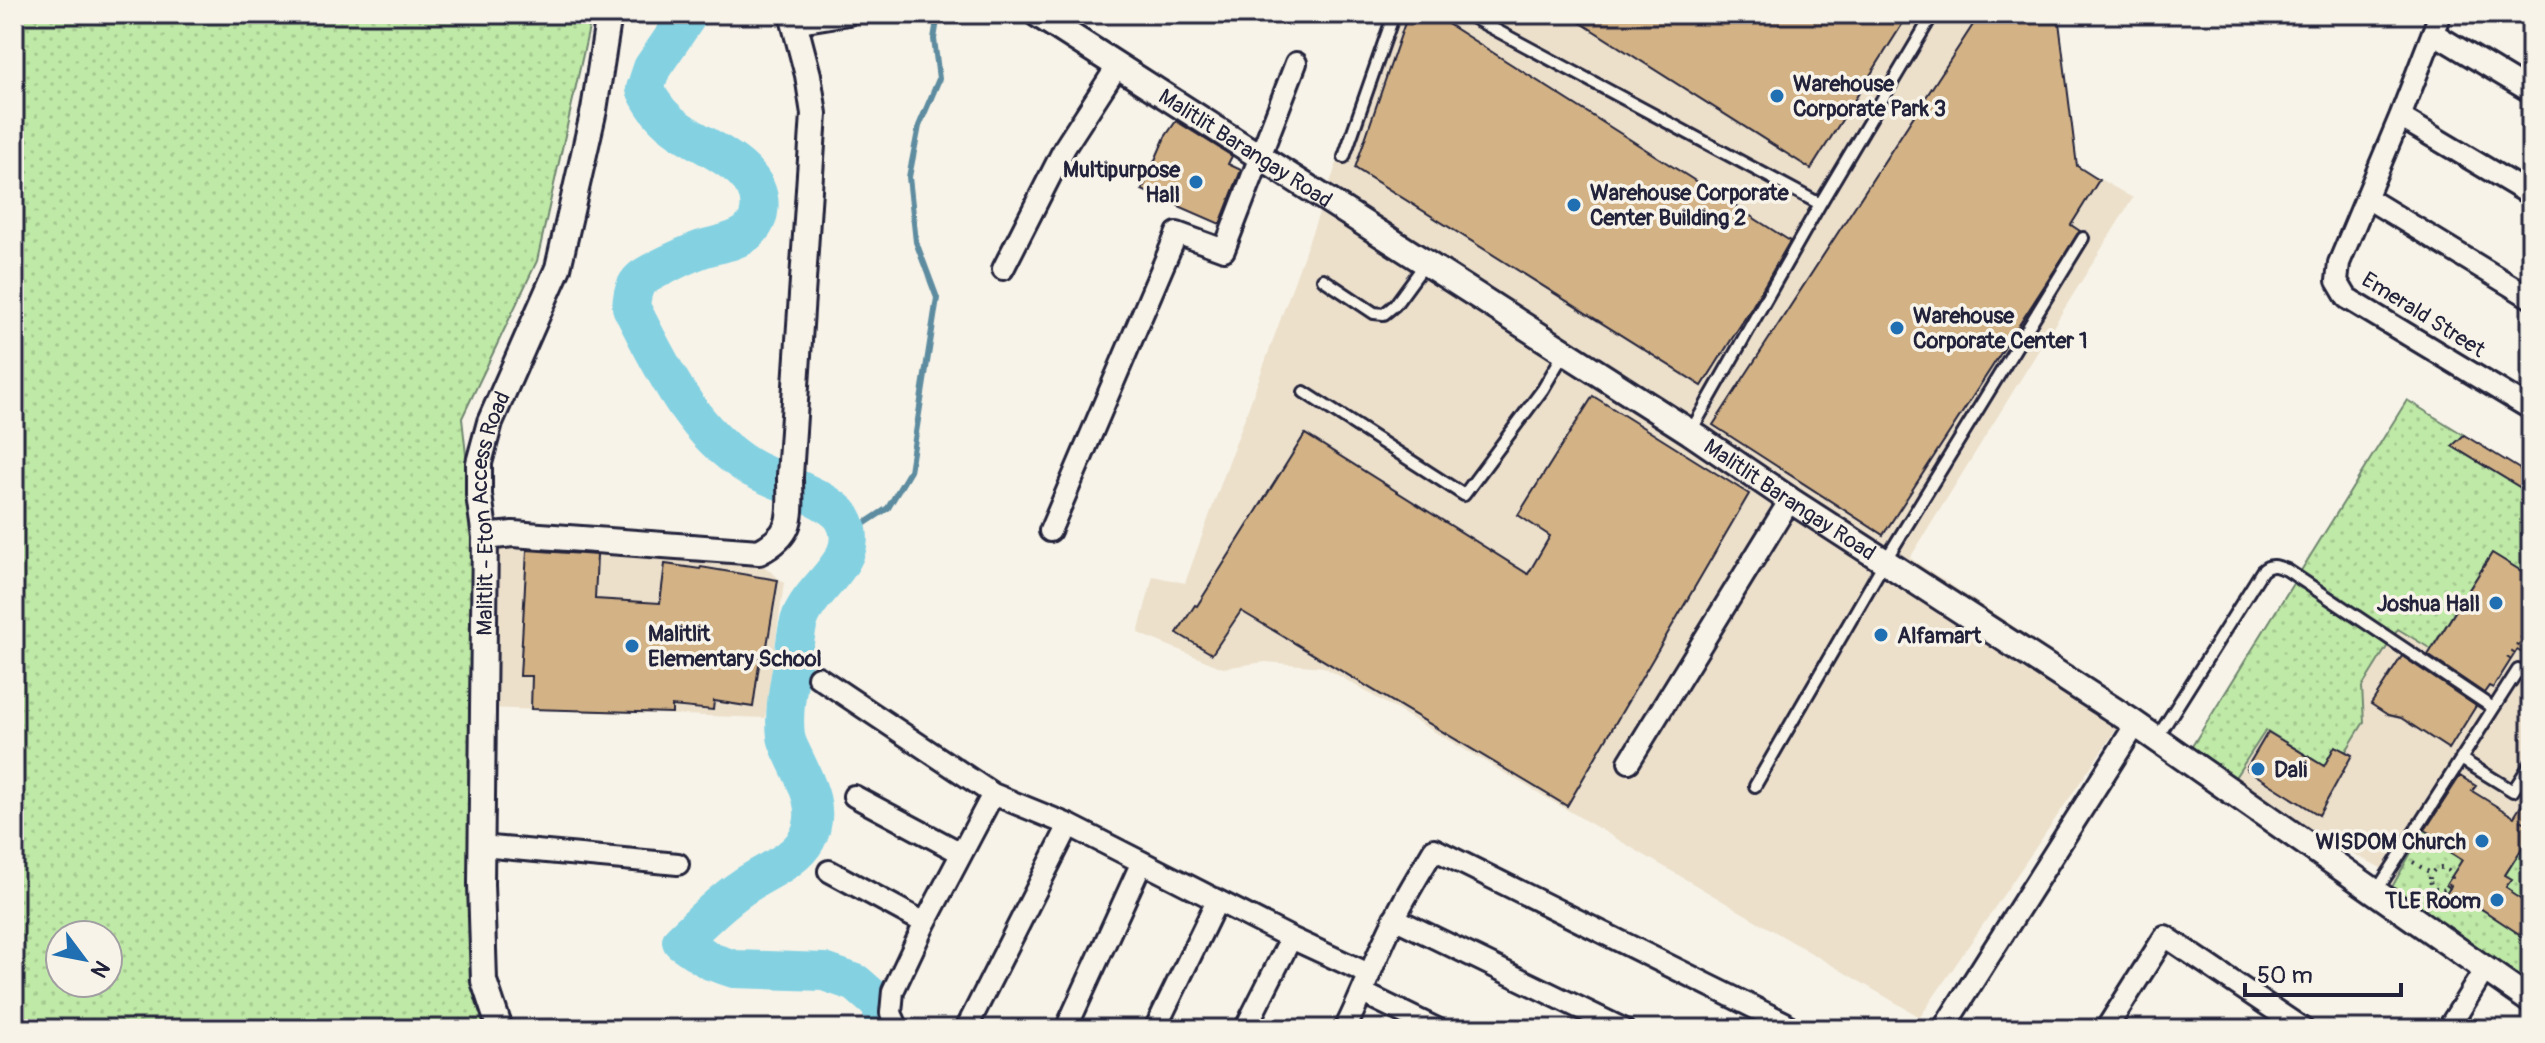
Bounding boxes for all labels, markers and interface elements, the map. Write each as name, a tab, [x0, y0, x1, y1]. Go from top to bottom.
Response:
place label: Warehouse Corporate Park 3	[1793, 70, 1946, 123]
street label: Malitlit Barangay Road	[1153, 83, 1337, 214]
marker: Warehouse Corporate Park 3	[1768, 87, 1786, 105]
place label: Multipurpose Hall	[1063, 156, 1181, 209]
marker: Multipurpose Hall	[1187, 173, 1205, 191]
place label: Warehouse Corporate Center Building 2	[1590, 179, 1790, 232]
marker: Warehouse Corporate Center Building 2	[1565, 196, 1583, 214]
street label: Emerald Street	[2357, 266, 2491, 364]
place label: Warehouse Corporate Center 1	[1913, 302, 2088, 355]
marker: Warehouse Corporate Center 1	[1888, 319, 1906, 337]
street label: Malitlit - Eton Access Road	[466, 387, 517, 636]
street label: Malitlit Barangay Road	[1698, 433, 1881, 567]
place label: Joshua Hall	[2377, 590, 2480, 618]
marker: Joshua Hall	[2487, 594, 2505, 612]
place label: Malitlit Elementary School	[648, 620, 822, 673]
place label: Alfamart	[1897, 622, 1982, 650]
marker: Alfamart	[1872, 626, 1890, 644]
marker: Malitlit Elementary School	[623, 637, 641, 655]
place label: Dali	[2274, 756, 2307, 784]
marker: Dali	[2249, 760, 2267, 778]
place label: WISDOM Church	[2315, 828, 2466, 856]
marker: WISDOM Church	[2473, 832, 2491, 850]
place label: TLE Room	[2384, 887, 2481, 915]
marker: TLE Room	[2488, 891, 2506, 909]
north arrow	[44, 919, 124, 999]
scale bar	[2245, 947, 2401, 997]
text: N	[84, 955, 116, 983]
text: 50 m	[2257, 961, 2313, 990]

